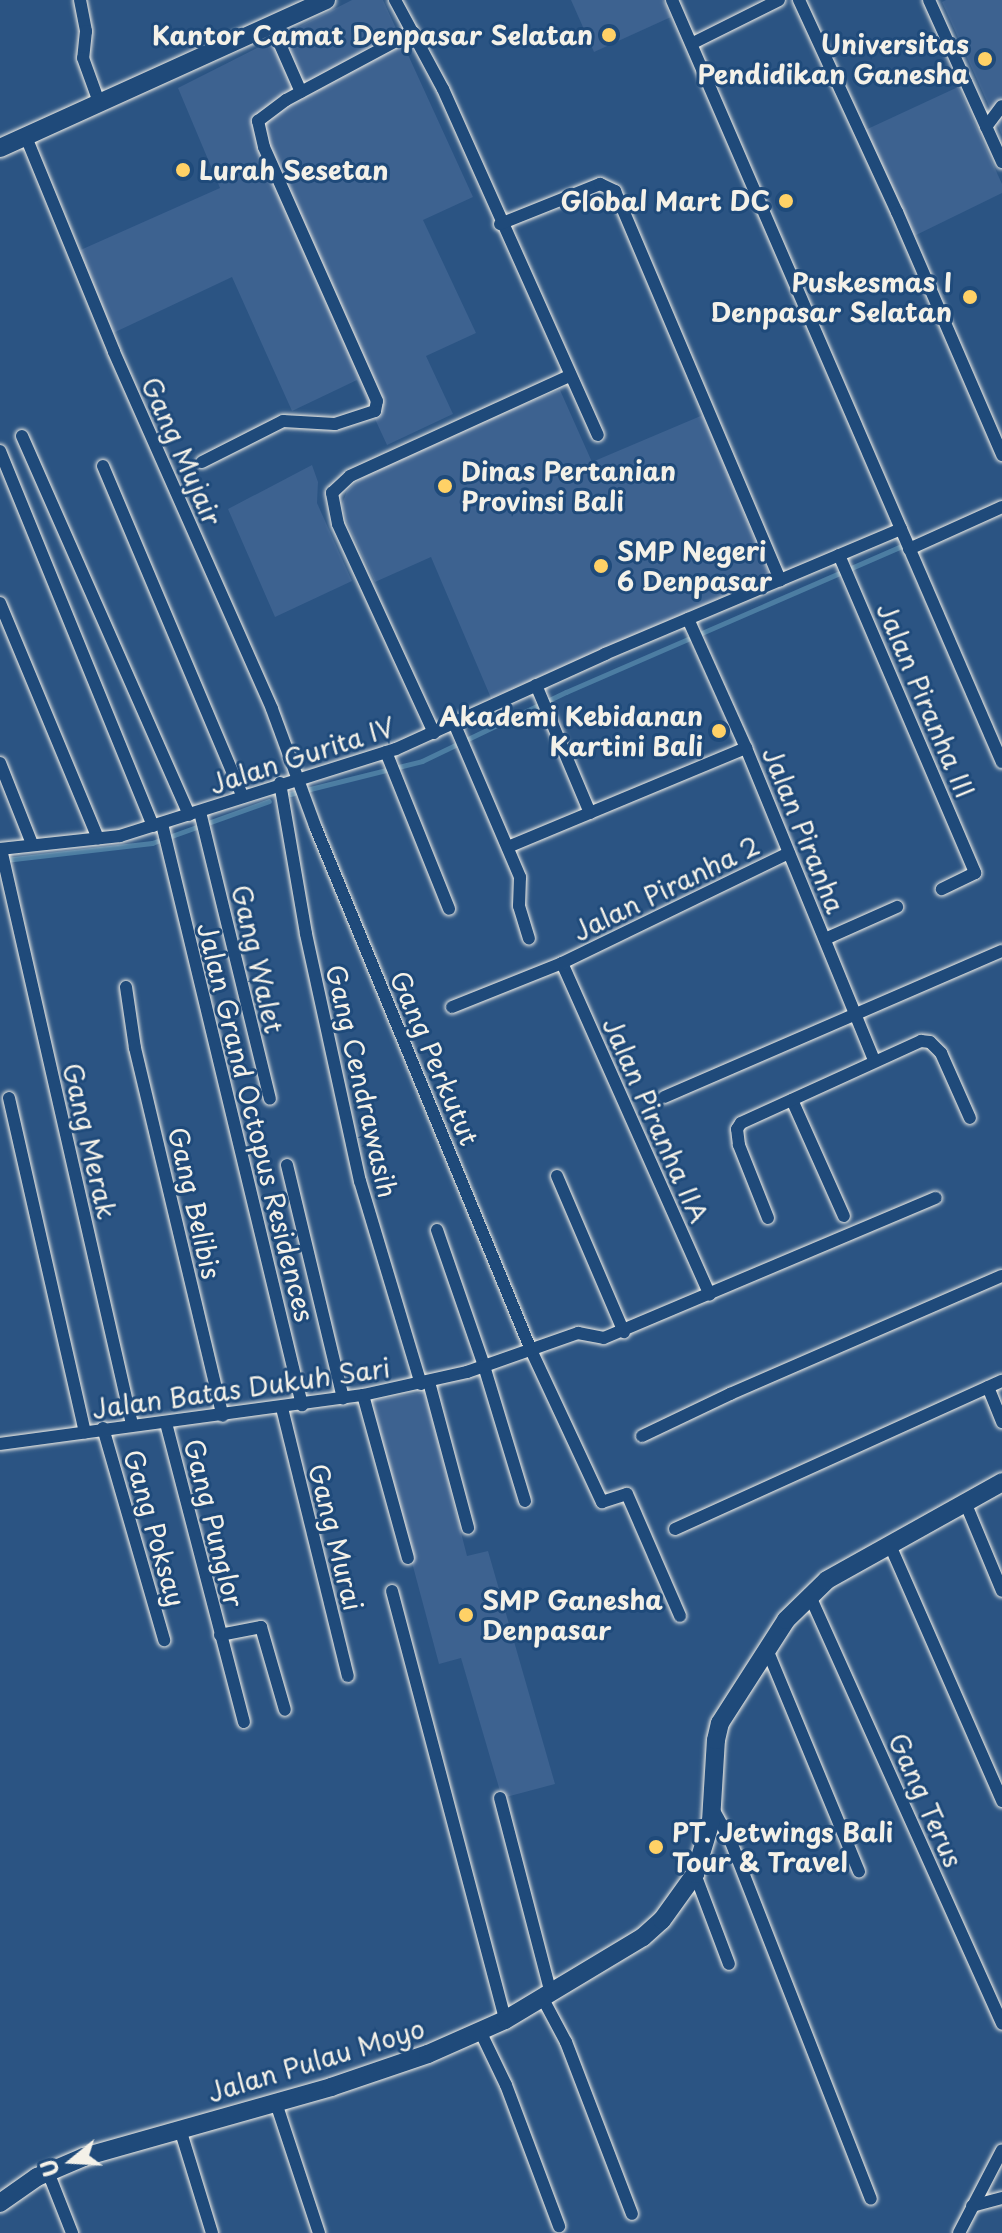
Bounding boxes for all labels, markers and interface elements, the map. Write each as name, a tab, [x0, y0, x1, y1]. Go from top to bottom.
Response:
place label: Kantor Camat Denpasar Selatan	[153, 19, 593, 51]
marker: Kantor Camat Denpasar Selatan	[600, 26, 618, 44]
place label: Universitas Pendidikan Ganesha	[698, 28, 969, 90]
marker: Universitas Pendidikan Ganesha	[976, 50, 994, 68]
place label: Lurah Sesetan	[199, 154, 388, 186]
marker: Lurah Sesetan	[174, 161, 192, 179]
place label: Global Mart DC	[561, 185, 770, 217]
marker: Global Mart DC	[777, 192, 795, 210]
place label: Puskesmas I Denpasar Selatan	[713, 266, 952, 328]
marker: Puskesmas I Denpasar Selatan	[959, 286, 981, 308]
street label: Gang Mujair	[135, 372, 229, 530]
place label: Dinas Pertanian Provinsi Bali	[461, 455, 675, 516]
marker: Dinas Pertanian Provinsi Bali	[436, 477, 454, 495]
place label: SMP Negeri 6 Denpasar	[617, 535, 773, 596]
marker: SMP Negeri 6 Denpasar	[592, 557, 610, 575]
street label: Jalan Piranha III	[871, 598, 981, 802]
place label: Akademi Kebidanan Kartini Bali	[437, 700, 703, 762]
street label: Jalan Gurita IV	[204, 710, 400, 800]
marker: Akademi Kebidanan Kartini Bali	[710, 722, 728, 740]
street label: Jalan Piranha	[756, 742, 852, 918]
street label: Jalan Piranha 2	[568, 829, 764, 947]
street label: Gang Walet	[226, 882, 290, 1036]
street label: Jalan Grand Octopus Residences	[191, 919, 321, 1325]
street label: Gang Cendrawasih	[320, 961, 404, 1201]
street label: Gang Perkutut	[385, 967, 485, 1149]
street label: Jalan Piranha IIA	[597, 1013, 715, 1227]
street label: Gang Merak	[57, 1061, 123, 1221]
street label: Gang Belibis	[162, 1124, 228, 1282]
street label: Jalan Batas Dukuh Sari	[90, 1352, 392, 1424]
street label: Gang Punglor	[178, 1436, 250, 1610]
street label: Gang Poksay	[118, 1446, 192, 1610]
street label: Gang Murai	[303, 1460, 369, 1614]
place label: SMP Ganesha Denpasar	[482, 1584, 664, 1646]
marker: SMP Ganesha Denpasar	[457, 1606, 475, 1624]
street label: Gang Terus	[882, 1728, 970, 1872]
place label: PT. Jetwings Bali Tour & Travel	[672, 1816, 894, 1878]
marker: PT. Jetwings Bali Tour & Travel	[647, 1838, 665, 1856]
street label: Jalan Pulau Moyo	[203, 2012, 429, 2108]
north arrow	[32, 2121, 112, 2201]
text: U	[30, 2156, 67, 2182]

